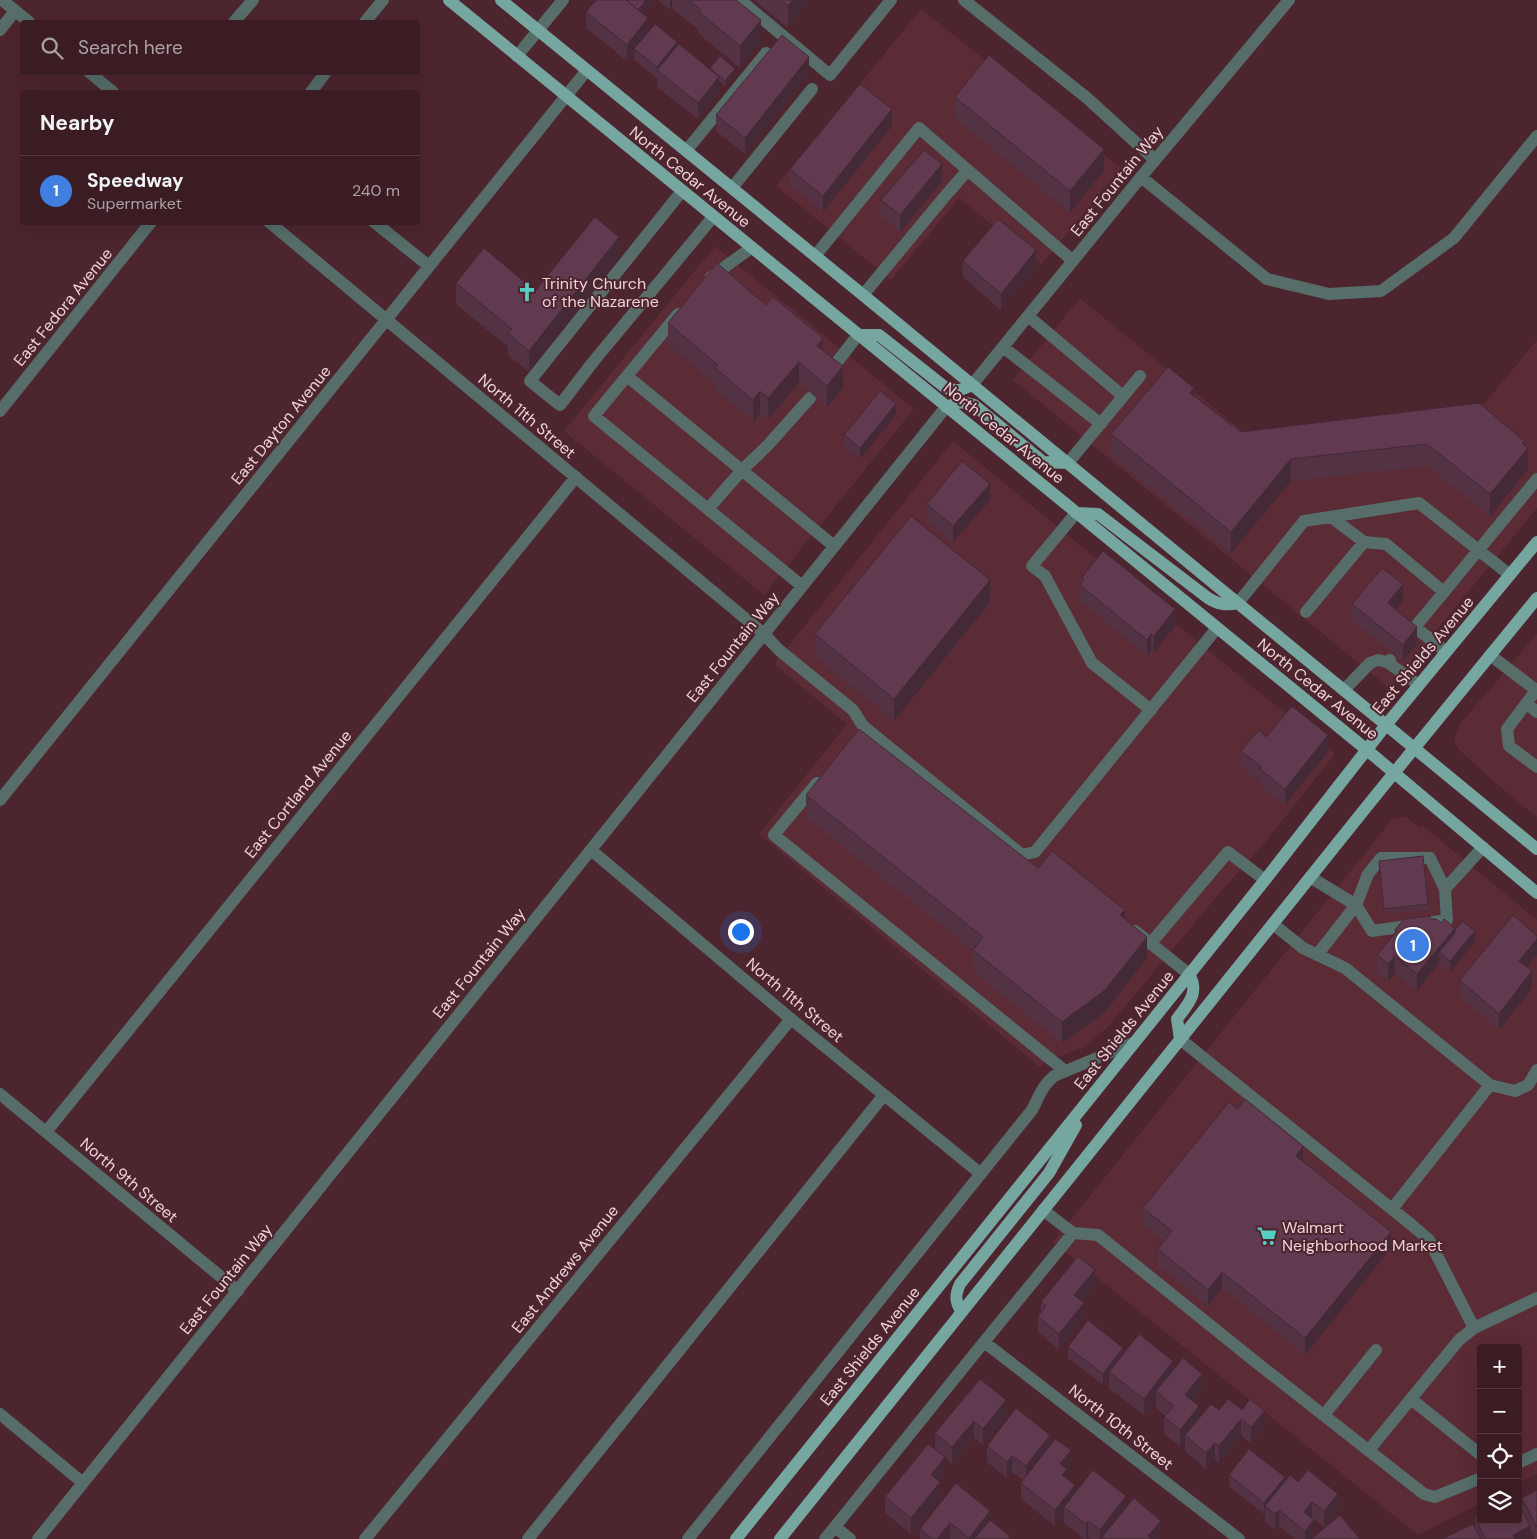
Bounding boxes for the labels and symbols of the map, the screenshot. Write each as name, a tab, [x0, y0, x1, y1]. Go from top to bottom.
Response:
street label: East Fountain Way	[1066, 121, 1168, 241]
street label: North Cedar Avenue	[625, 122, 755, 232]
street label: East Fedora Avenue	[9, 244, 117, 370]
place label: Trinity Church of the Nazarene	[542, 273, 659, 312]
church icon: Trinity Church of the Nazarene	[516, 281, 538, 303]
street label: East Dayton Avenue	[226, 361, 336, 489]
street label: North 11th Street	[474, 369, 580, 463]
street label: North Cedar Avenue	[939, 378, 1069, 488]
street label: East Fountain Way	[682, 587, 784, 707]
street label: East Shields Avenue	[1368, 592, 1478, 718]
street label: North Cedar Avenue	[1253, 634, 1383, 744]
street label: East Cortland Avenue	[240, 726, 356, 862]
street label: East Fountain Way	[428, 903, 530, 1023]
your location	[728, 919, 754, 945]
pin: 1	[1397, 926, 1429, 964]
street label: North 11th Street	[742, 953, 848, 1047]
street label: East Shields Avenue	[1069, 966, 1179, 1094]
street label: North 9th Street	[76, 1133, 182, 1227]
street label: East Andrews Avenue	[507, 1201, 623, 1337]
place label: Walmart Neighborhood Market	[1282, 1217, 1443, 1256]
street label: East Fountain Way	[175, 1219, 277, 1339]
supermarket icon: Walmart Neighborhood Market	[1256, 1225, 1278, 1247]
street label: East Shields Avenue	[815, 1282, 925, 1410]
street label: North 10th Street	[1064, 1380, 1178, 1474]

